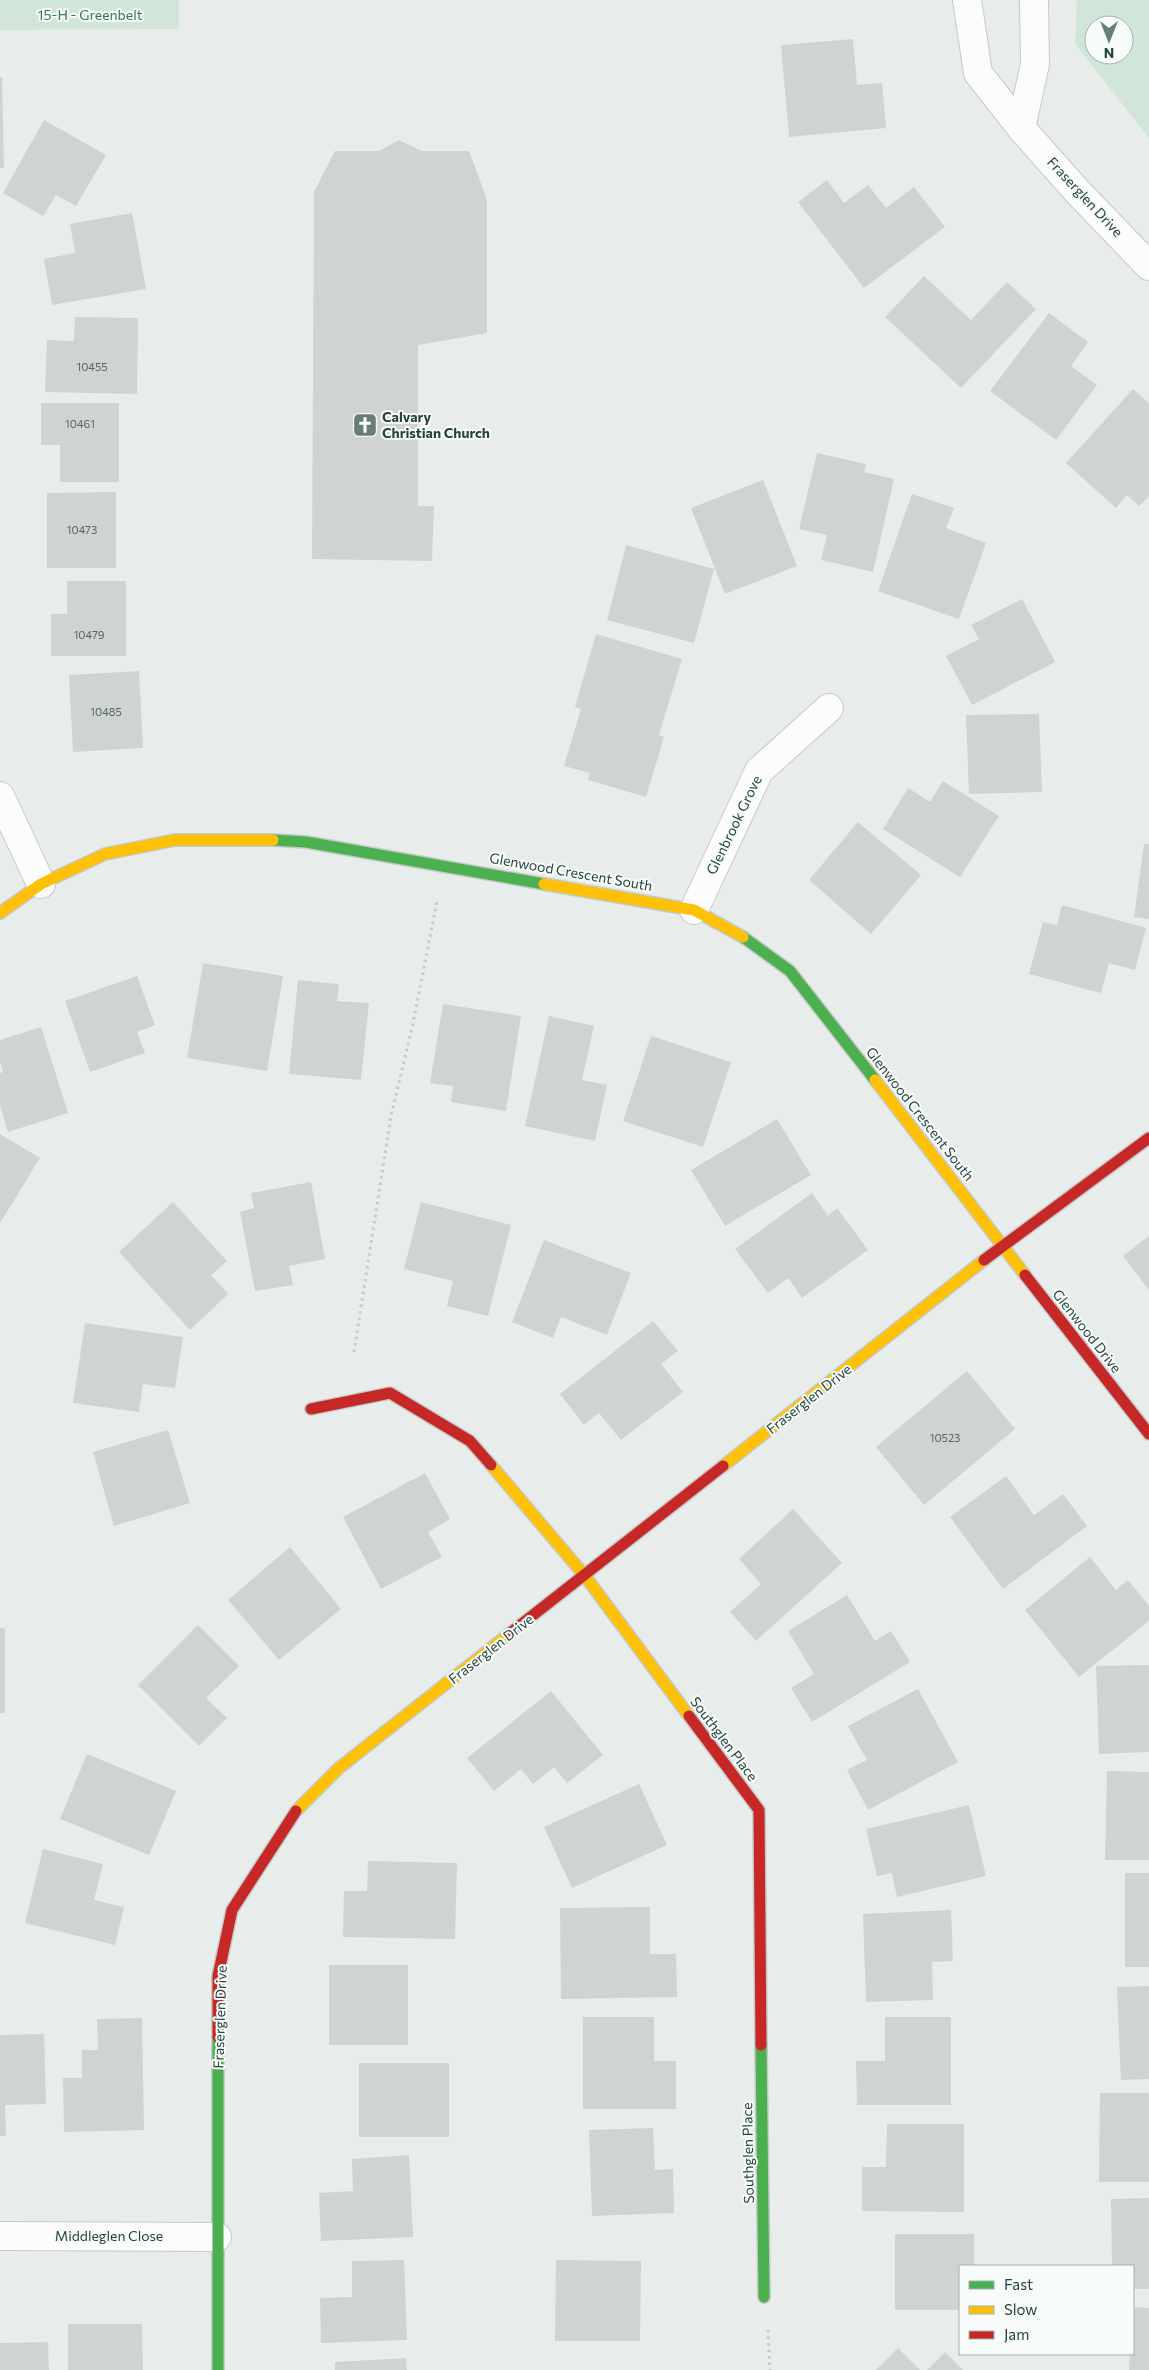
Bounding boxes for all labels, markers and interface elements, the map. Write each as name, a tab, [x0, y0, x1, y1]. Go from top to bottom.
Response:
park label: 15-H - Greenbelt	[37, 6, 143, 23]
north arrow	[1084, 15, 1134, 65]
text: N	[1104, 45, 1114, 62]
street label: Fraserglen Drive	[1044, 153, 1127, 240]
house number: 10455	[76, 360, 108, 373]
place label: Calvary Christian Church	[382, 408, 490, 441]
church icon: Calvary Christian Church	[352, 412, 378, 438]
house number: 10461	[65, 417, 95, 430]
house number: 10473	[67, 523, 97, 536]
house number: 10479	[74, 628, 105, 641]
house number: 10485	[90, 705, 122, 718]
street label: Glenbrook Grove	[702, 773, 765, 877]
street label: Glenwood Crescent South	[488, 849, 654, 894]
street label: Glenwood Crescent South	[863, 1043, 978, 1184]
street label: Glenwood Drive	[1049, 1286, 1125, 1376]
street label: Fraserglen Drive	[763, 1360, 855, 1437]
house number: 10523	[930, 1431, 960, 1444]
street label: Fraserglen Drive	[445, 1610, 537, 1687]
street label: Southglen Place	[687, 1693, 762, 1784]
street label: Fraserglen Drive	[209, 1965, 230, 2069]
street label: Southglen Place	[738, 2102, 757, 2204]
street label: Middleglen Close	[55, 2227, 163, 2244]
legend	[959, 2265, 1134, 2355]
text: Fast	[1004, 2275, 1033, 2293]
text: Slow	[1004, 2300, 1037, 2318]
text: Jam	[1004, 2325, 1029, 2343]

